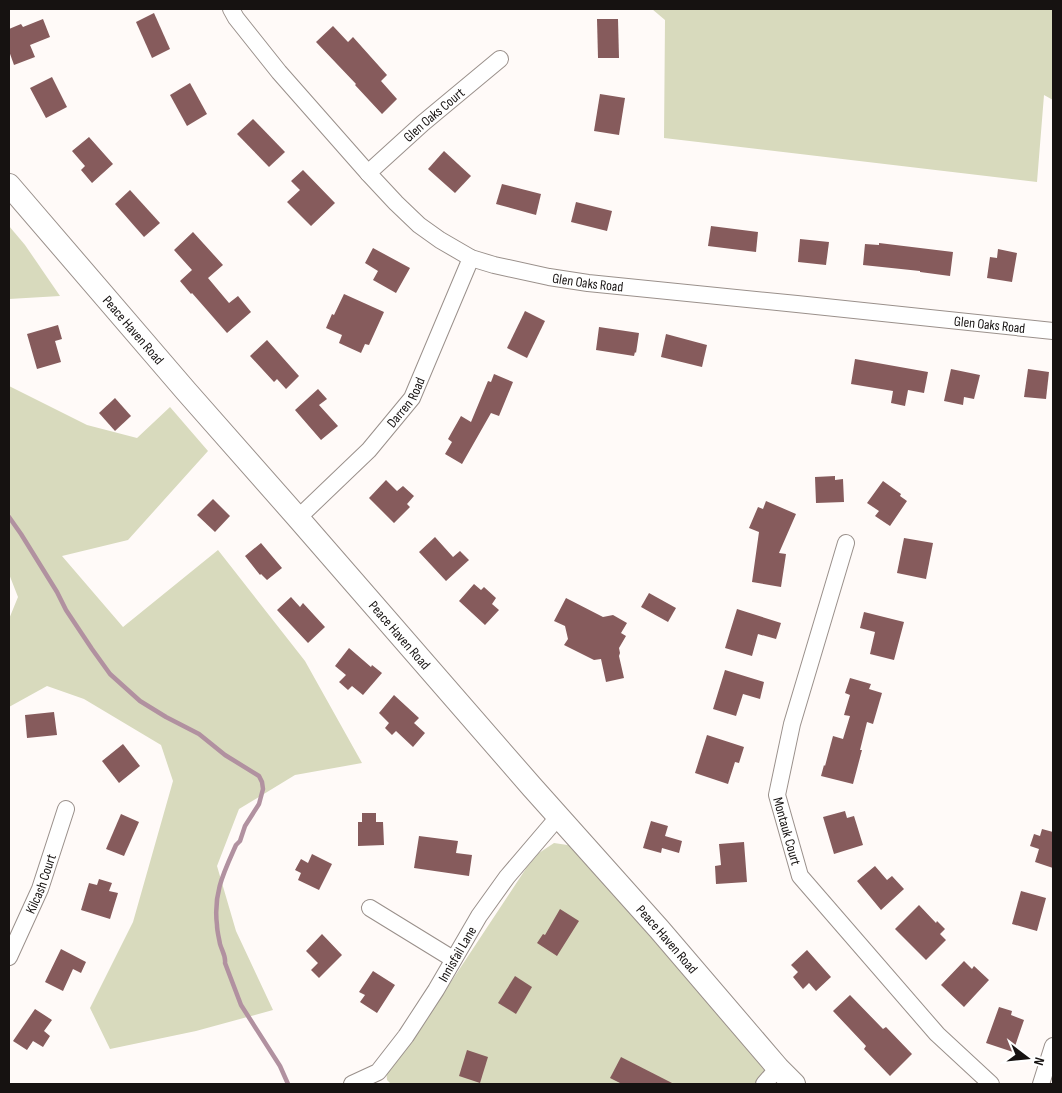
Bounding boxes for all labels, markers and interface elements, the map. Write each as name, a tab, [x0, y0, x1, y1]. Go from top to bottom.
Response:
street label: Glen Oaks Court	[400, 84, 468, 145]
street label: Glen Oaks Road	[551, 269, 624, 295]
street label: Peace Haven Road	[99, 292, 168, 368]
street label: Glen Oaks Road	[953, 312, 1026, 337]
street label: Darren Road	[383, 374, 428, 431]
street label: Peace Haven Road	[365, 597, 434, 673]
street label: Montauk Court	[770, 795, 805, 867]
street label: Kilcash Court	[21, 852, 59, 916]
street label: Peace Haven Road	[633, 901, 702, 977]
street label: Innisfail Lane	[434, 923, 480, 985]
north arrow	[1002, 1033, 1052, 1083]
text: N	[1030, 1056, 1048, 1067]

